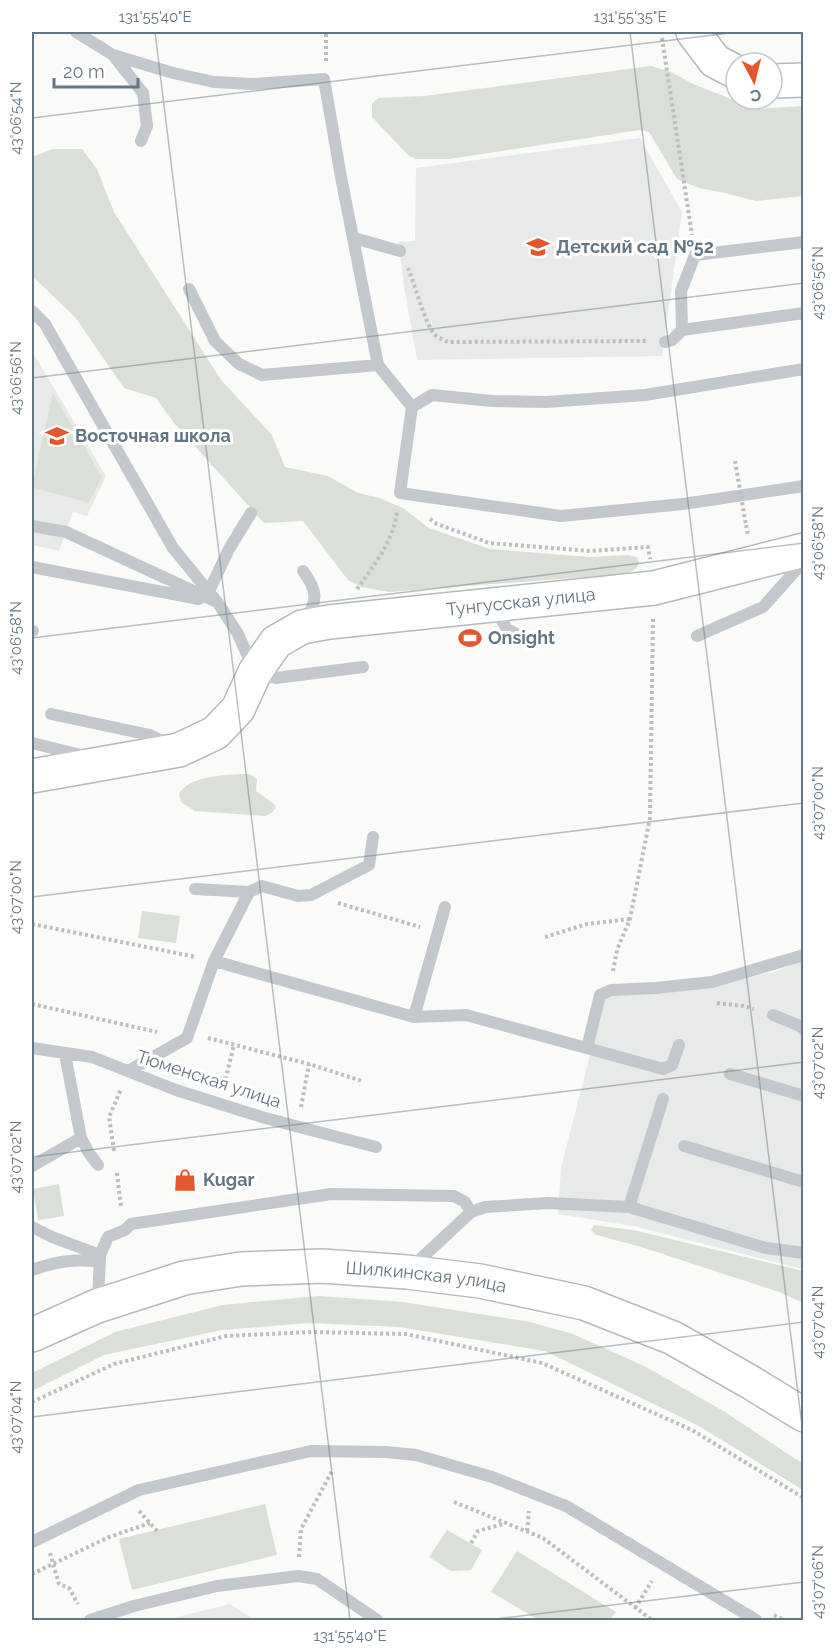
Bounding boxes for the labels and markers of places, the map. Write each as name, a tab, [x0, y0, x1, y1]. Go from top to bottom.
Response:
school or university icon: Детский сад №52	[525, 234, 551, 260]
place label: Детский сад №52	[556, 236, 714, 257]
school or university icon: Восточная школа	[44, 423, 70, 449]
place label: Восточная школа	[75, 425, 231, 446]
sports icon: Onsight	[457, 625, 483, 651]
place label: Onsight	[488, 627, 555, 648]
shop icon: Kugar	[172, 1167, 198, 1193]
place label: Kugar	[203, 1169, 255, 1190]

